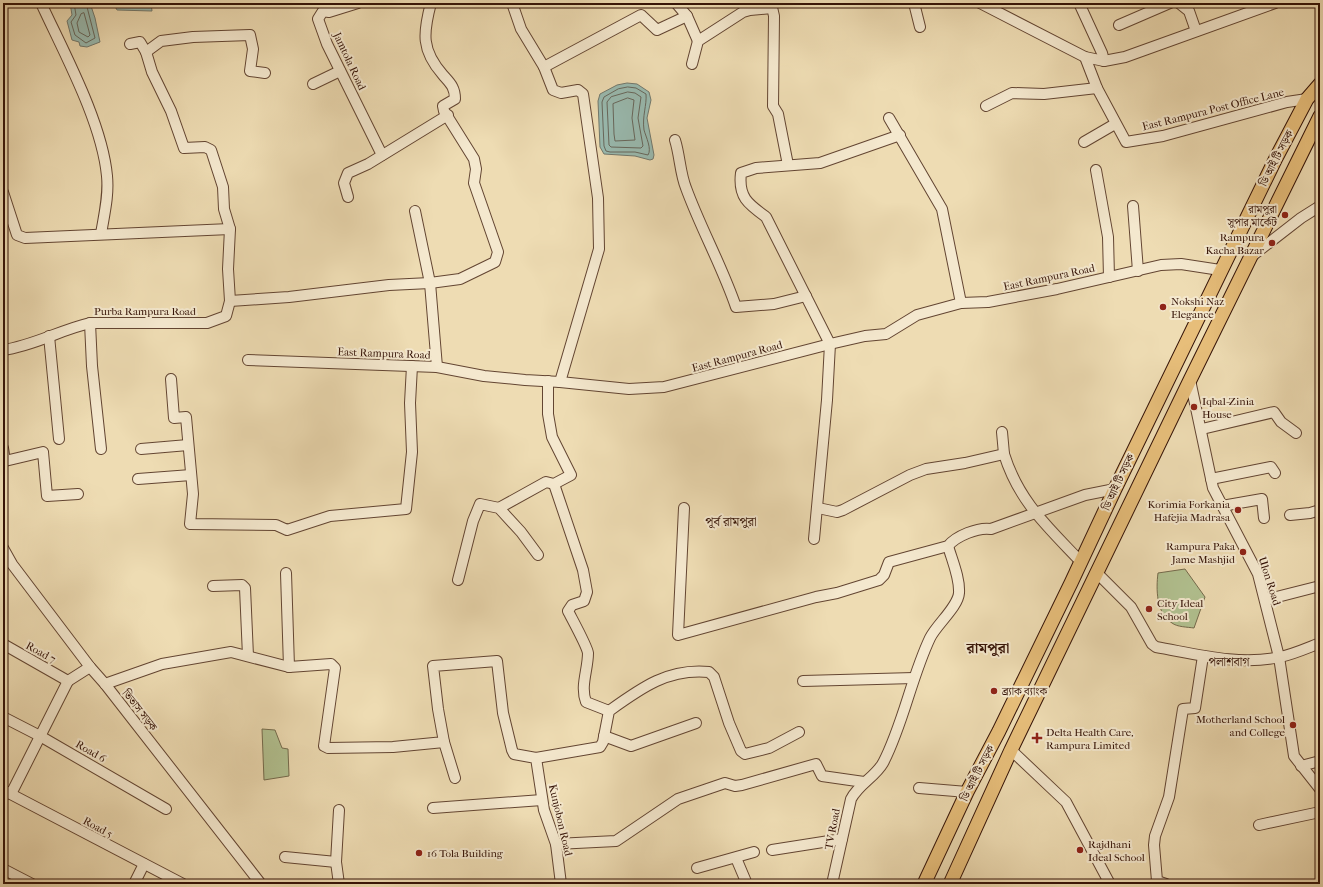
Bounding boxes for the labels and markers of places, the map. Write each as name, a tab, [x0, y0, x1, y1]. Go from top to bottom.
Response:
place label: রামপুরা সুপার মার্কেট	[1226, 203, 1278, 229]
marker: রামপুরা সুপার মার্কেট	[1280, 210, 1290, 220]
place label: Rampura Kacha Bazar	[1205, 231, 1265, 257]
marker: Rampura Kacha Bazar	[1267, 238, 1277, 248]
place label: Nokshi Naz Elegance	[1171, 295, 1224, 321]
marker: Nokshi Naz Elegance	[1158, 302, 1168, 312]
place label: Iqbal-Zinia House	[1202, 395, 1255, 421]
marker: Iqbal-Zinia House	[1189, 402, 1199, 412]
place label: Korimia Forkania Hafejia Madrasa	[1148, 498, 1231, 524]
marker: Korimia Forkania Hafejia Madrasa	[1233, 505, 1243, 515]
place label: Rampura Paka Jame Mashjid	[1166, 540, 1236, 566]
marker: Rampura Paka Jame Mashjid	[1238, 547, 1248, 557]
place label: City Ideal School	[1157, 597, 1203, 623]
marker: City Ideal School	[1144, 604, 1154, 614]
place label: ব্র্যাক ব্যাংক	[1001, 685, 1048, 698]
marker: ব্র্যাক ব্যাংক	[989, 686, 999, 696]
place label: Motherland School and College	[1196, 713, 1286, 739]
marker: Motherland School and College	[1288, 720, 1298, 730]
place label: Delta Health Care, Rampura Limited	[1046, 726, 1134, 752]
marker: Delta Health Care, Rampura Limited	[1031, 732, 1043, 744]
place label: Rajdhani Ideal School	[1088, 838, 1145, 864]
marker: Rajdhani Ideal School	[1075, 845, 1085, 855]
place label: 16 Tola Building	[427, 847, 503, 860]
marker: 16 Tola Building	[414, 848, 424, 858]

